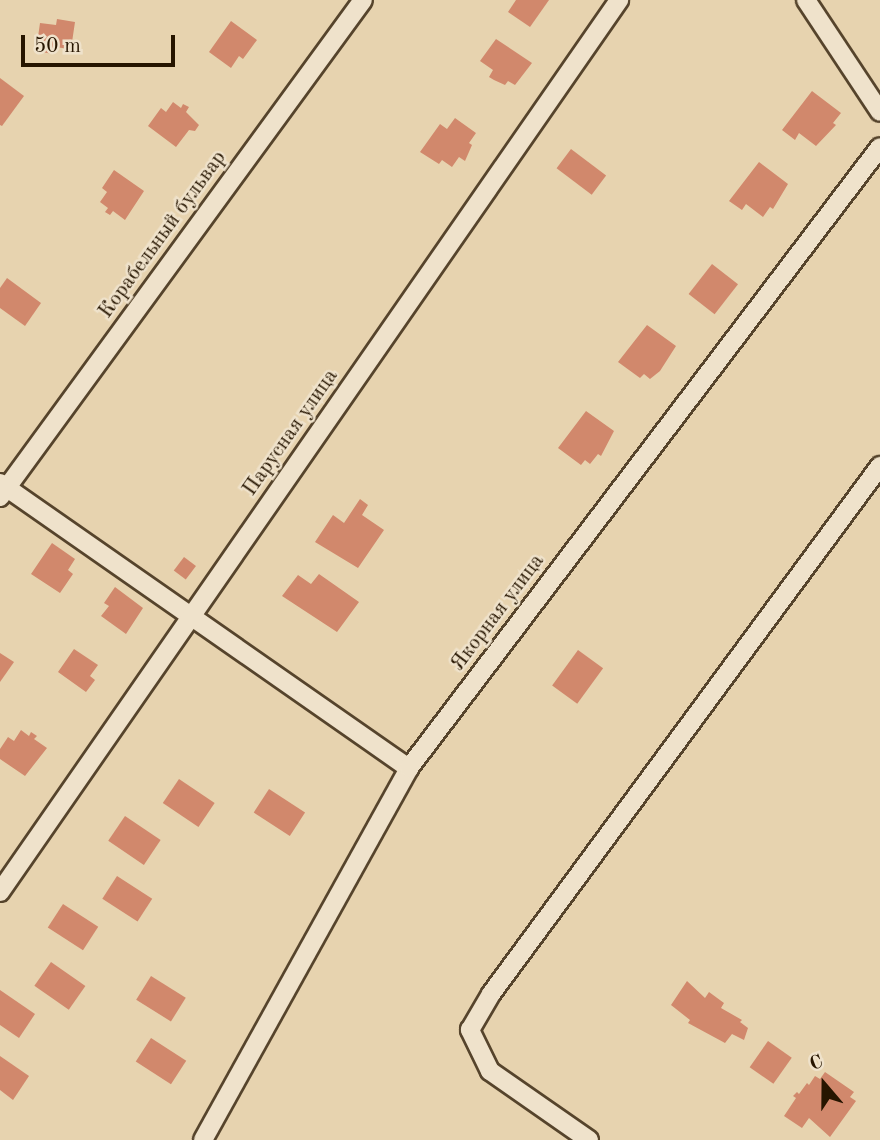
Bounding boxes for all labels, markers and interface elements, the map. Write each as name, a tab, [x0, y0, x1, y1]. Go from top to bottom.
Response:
scale bar	[24, 21, 178, 65]
text: 50 m	[34, 36, 81, 57]
street label: Корабельный бульвар	[94, 146, 232, 324]
street label: Парусная улица	[238, 365, 344, 501]
street label: Якорная улица	[446, 550, 550, 676]
north arrow	[789, 1049, 859, 1119]
text: С	[807, 1053, 826, 1075]

